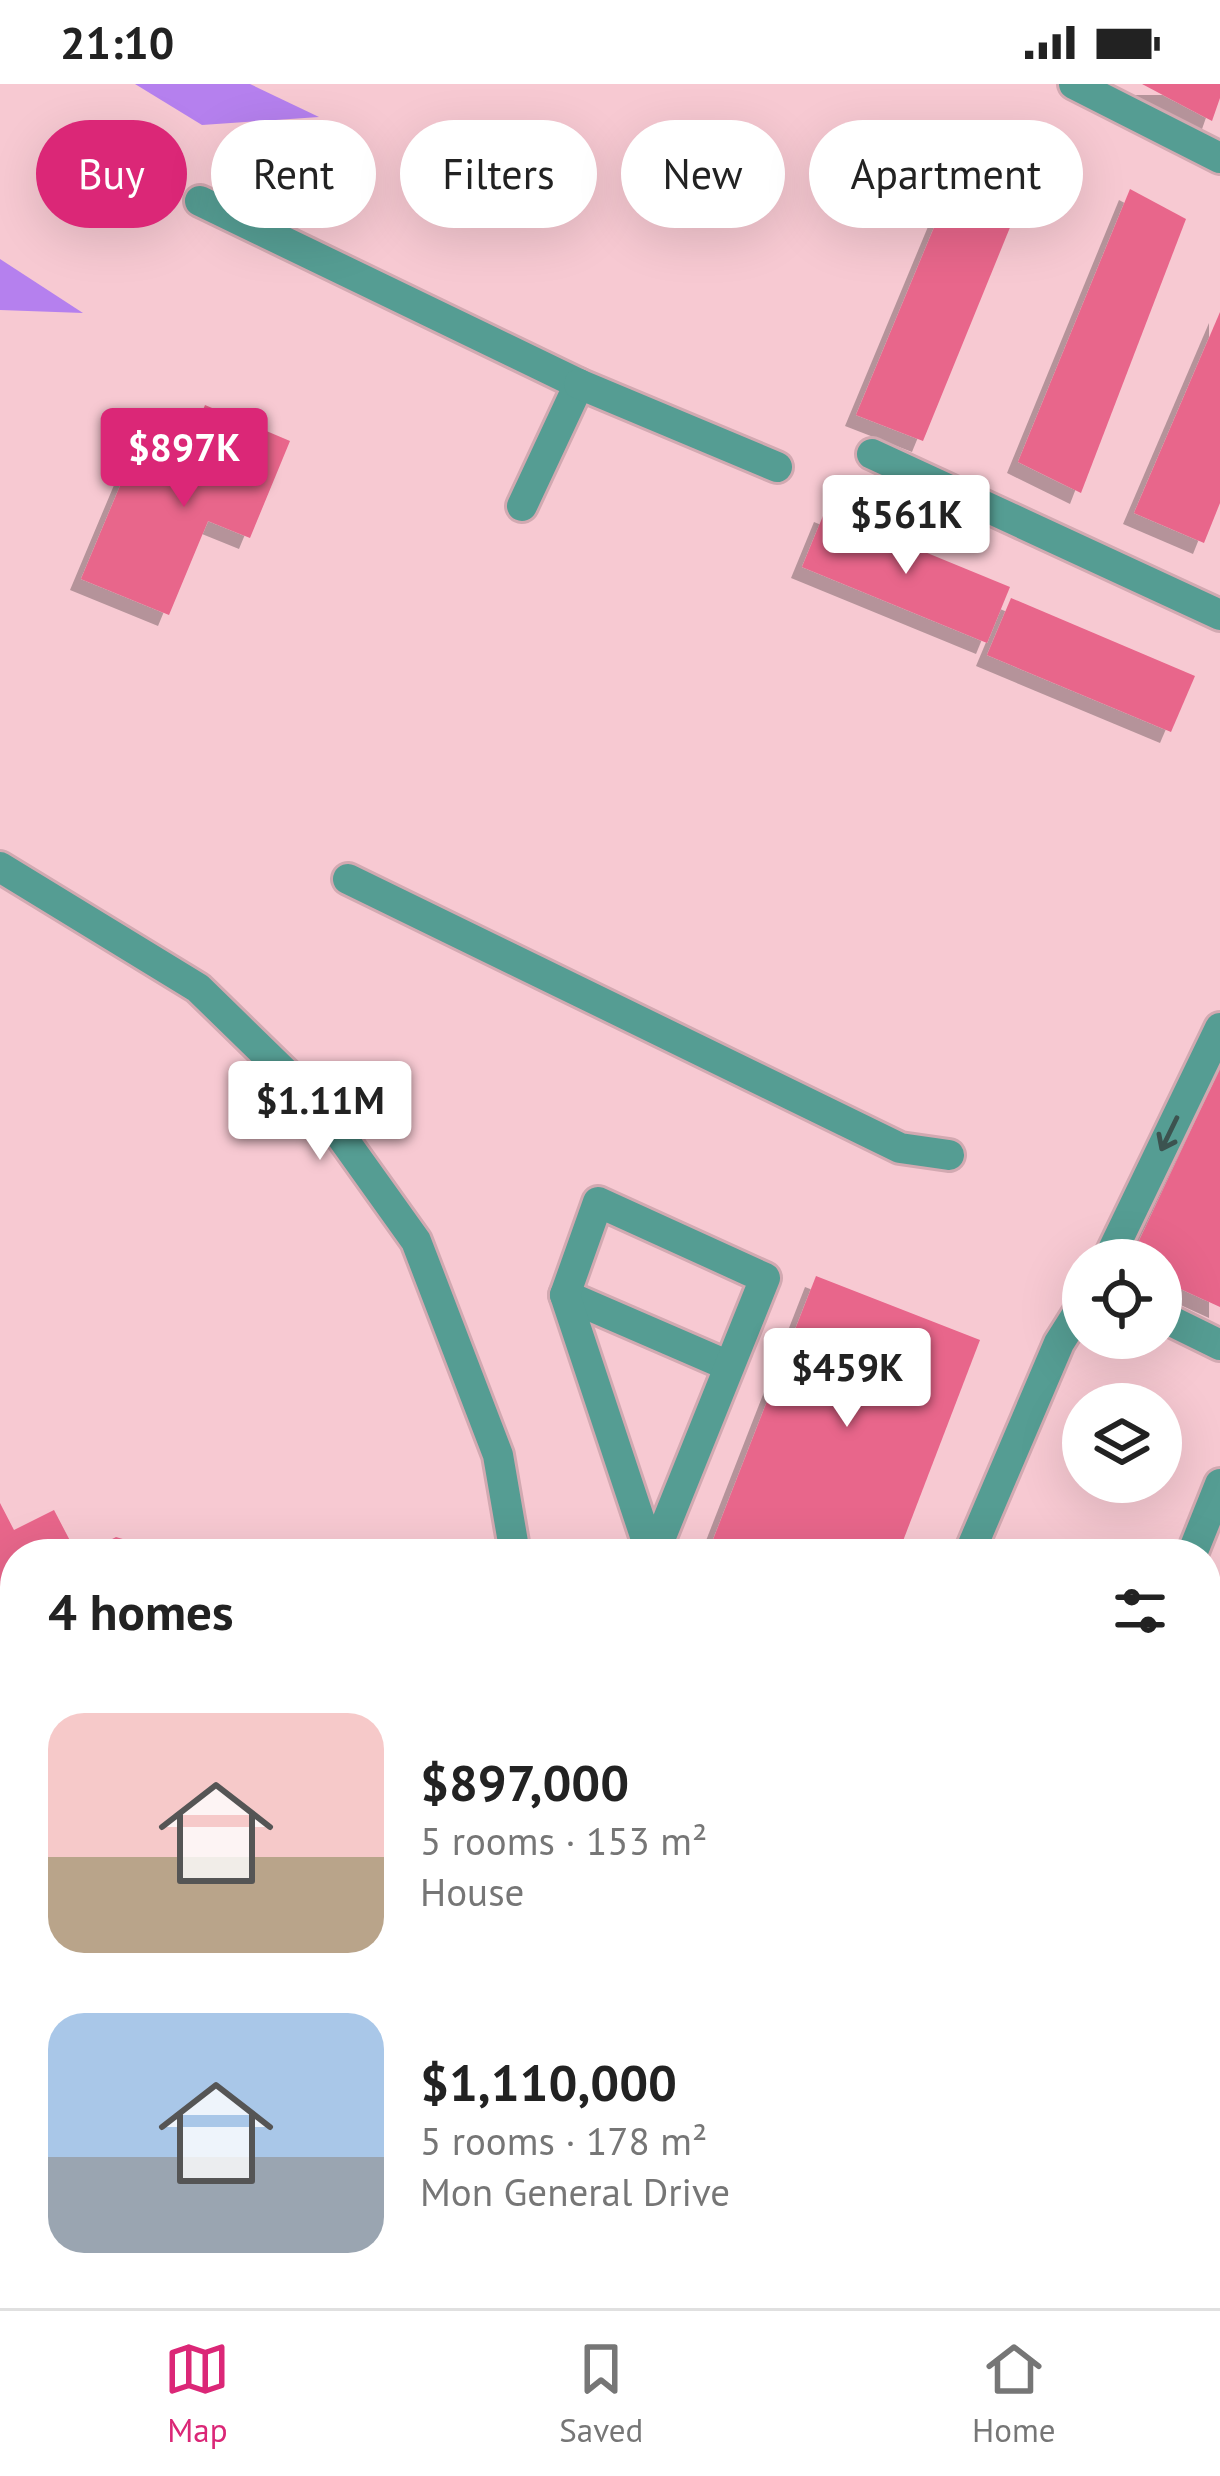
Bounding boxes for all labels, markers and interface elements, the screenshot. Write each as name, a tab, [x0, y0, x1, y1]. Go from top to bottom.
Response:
text: 21:10	[60, 13, 174, 71]
chip: Buy	[36, 120, 187, 228]
chip: Rent	[211, 120, 376, 228]
chip: Filters	[400, 120, 597, 228]
chip: New	[621, 120, 785, 228]
chip: Apartment	[809, 120, 1083, 228]
pin: $897K	[100, 408, 268, 510]
text: $897K	[128, 421, 240, 472]
pin: $561K	[822, 475, 990, 577]
text: $561K	[850, 488, 962, 539]
pin: $1.11M	[222, 1061, 418, 1163]
text: $1.11M	[255, 1074, 385, 1125]
one-way arrow	[1157, 1115, 1179, 1151]
map controls	[1062, 1239, 1182, 1503]
button: locate	[1062, 1239, 1182, 1359]
pin: $459K	[763, 1328, 931, 1430]
text: $459K	[791, 1341, 903, 1392]
button: layers	[1062, 1383, 1182, 1503]
text: 4 homes	[48, 1578, 234, 1644]
icon: filters	[1107, 1578, 1173, 1644]
text: $897,000	[420, 1749, 629, 1815]
icon: home	[144, 1761, 288, 1905]
text: 5 rooms · 153 m²	[420, 1815, 707, 1866]
text: House	[420, 1866, 524, 1917]
text: $1,110,000	[420, 2049, 677, 2115]
icon: home	[144, 2061, 288, 2205]
text: 5 rooms · 178 m²	[420, 2115, 707, 2166]
text: Mon General Drive	[420, 2166, 730, 2217]
tab: Map	[164, 2336, 230, 2451]
tab: Saved	[559, 2336, 643, 2451]
tab: Home	[972, 2336, 1056, 2451]

